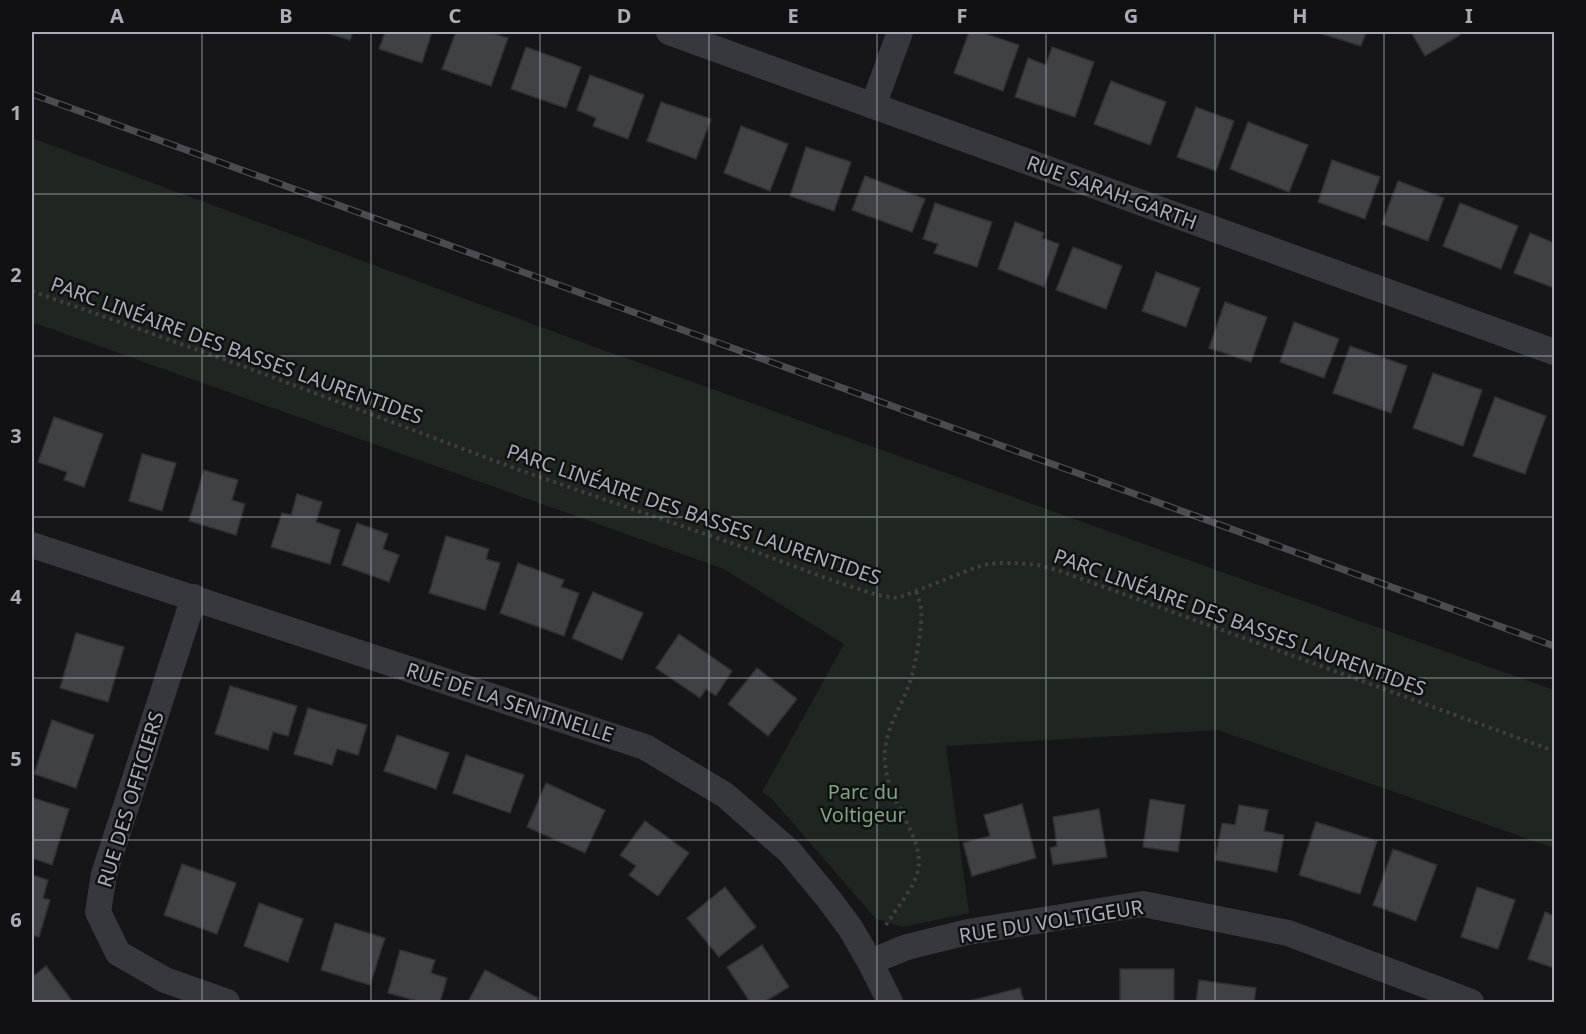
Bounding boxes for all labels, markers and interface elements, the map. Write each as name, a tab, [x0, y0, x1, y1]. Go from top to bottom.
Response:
text: A	[110, 2, 124, 29]
text: B	[279, 2, 293, 29]
text: C	[449, 2, 462, 29]
text: D	[617, 2, 631, 29]
text: E	[787, 2, 799, 29]
text: F	[957, 2, 967, 29]
text: G	[1124, 2, 1138, 29]
text: H	[1292, 2, 1308, 29]
text: I	[1465, 2, 1473, 29]
text: 1	[10, 99, 22, 126]
street label: RUE SARAH-GARTH	[1023, 149, 1201, 235]
text: 2	[10, 261, 22, 288]
street label: PARC LINÉAIRE DES BASSES LAURENTIDES	[47, 270, 427, 430]
text: 3	[10, 422, 22, 449]
street label: PARC LINÉAIRE DES BASSES LAURENTIDES	[503, 437, 885, 591]
street label: PARC LINÉAIRE DES BASSES LAURENTIDES	[1050, 542, 1430, 702]
text: 4	[10, 583, 22, 610]
street label: RUE DE LA SENTINELLE	[403, 656, 617, 748]
street label: RUE DES OFFICIERS	[90, 708, 170, 890]
text: 5	[10, 745, 22, 772]
park label: Parc du Voltigeur	[820, 778, 906, 828]
street label: RUE DU VOLTIGEUR	[957, 893, 1145, 949]
text: 6	[10, 906, 22, 933]

